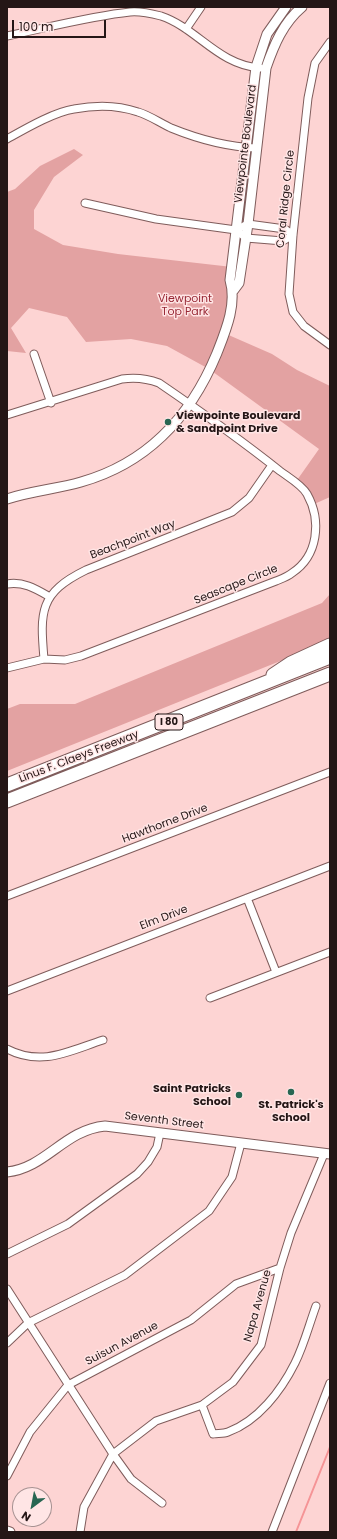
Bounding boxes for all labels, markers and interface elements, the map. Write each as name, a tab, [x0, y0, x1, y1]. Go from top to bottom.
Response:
scale bar	[14, 12, 108, 38]
text: 100 m	[19, 18, 53, 35]
street label: Viewpointe Boulevard	[232, 84, 260, 204]
street label: Coral Ridge Circle	[274, 149, 298, 249]
park label: Viewpoint Top Park	[158, 292, 212, 318]
place label: Viewpointe Boulevard & Sandpoint Drive	[176, 409, 301, 435]
marker: Viewpointe Boulevard & Sandpoint Drive	[163, 417, 173, 427]
street label: Beachpoint Way	[89, 518, 177, 562]
street label: Seascape Circle	[192, 562, 280, 608]
road number: I 80	[155, 714, 183, 730]
street label: Linus F. Claeys Freeway	[17, 728, 141, 786]
street label: Hawthorne Drive	[120, 802, 210, 846]
street label: Elm Drive	[138, 903, 190, 933]
place label: Saint Patricks School	[153, 1082, 231, 1108]
marker: St. Patrick's School	[286, 1087, 296, 1097]
marker: Saint Patricks School	[234, 1090, 244, 1100]
place label: St. Patrick's School	[258, 1098, 324, 1124]
street label: Seventh Street	[124, 1110, 204, 1132]
street label: Napa Avenue	[241, 1268, 275, 1344]
street label: Suisun Avenue	[83, 1319, 161, 1369]
north arrow	[12, 1487, 52, 1527]
text: N	[18, 1507, 34, 1525]

